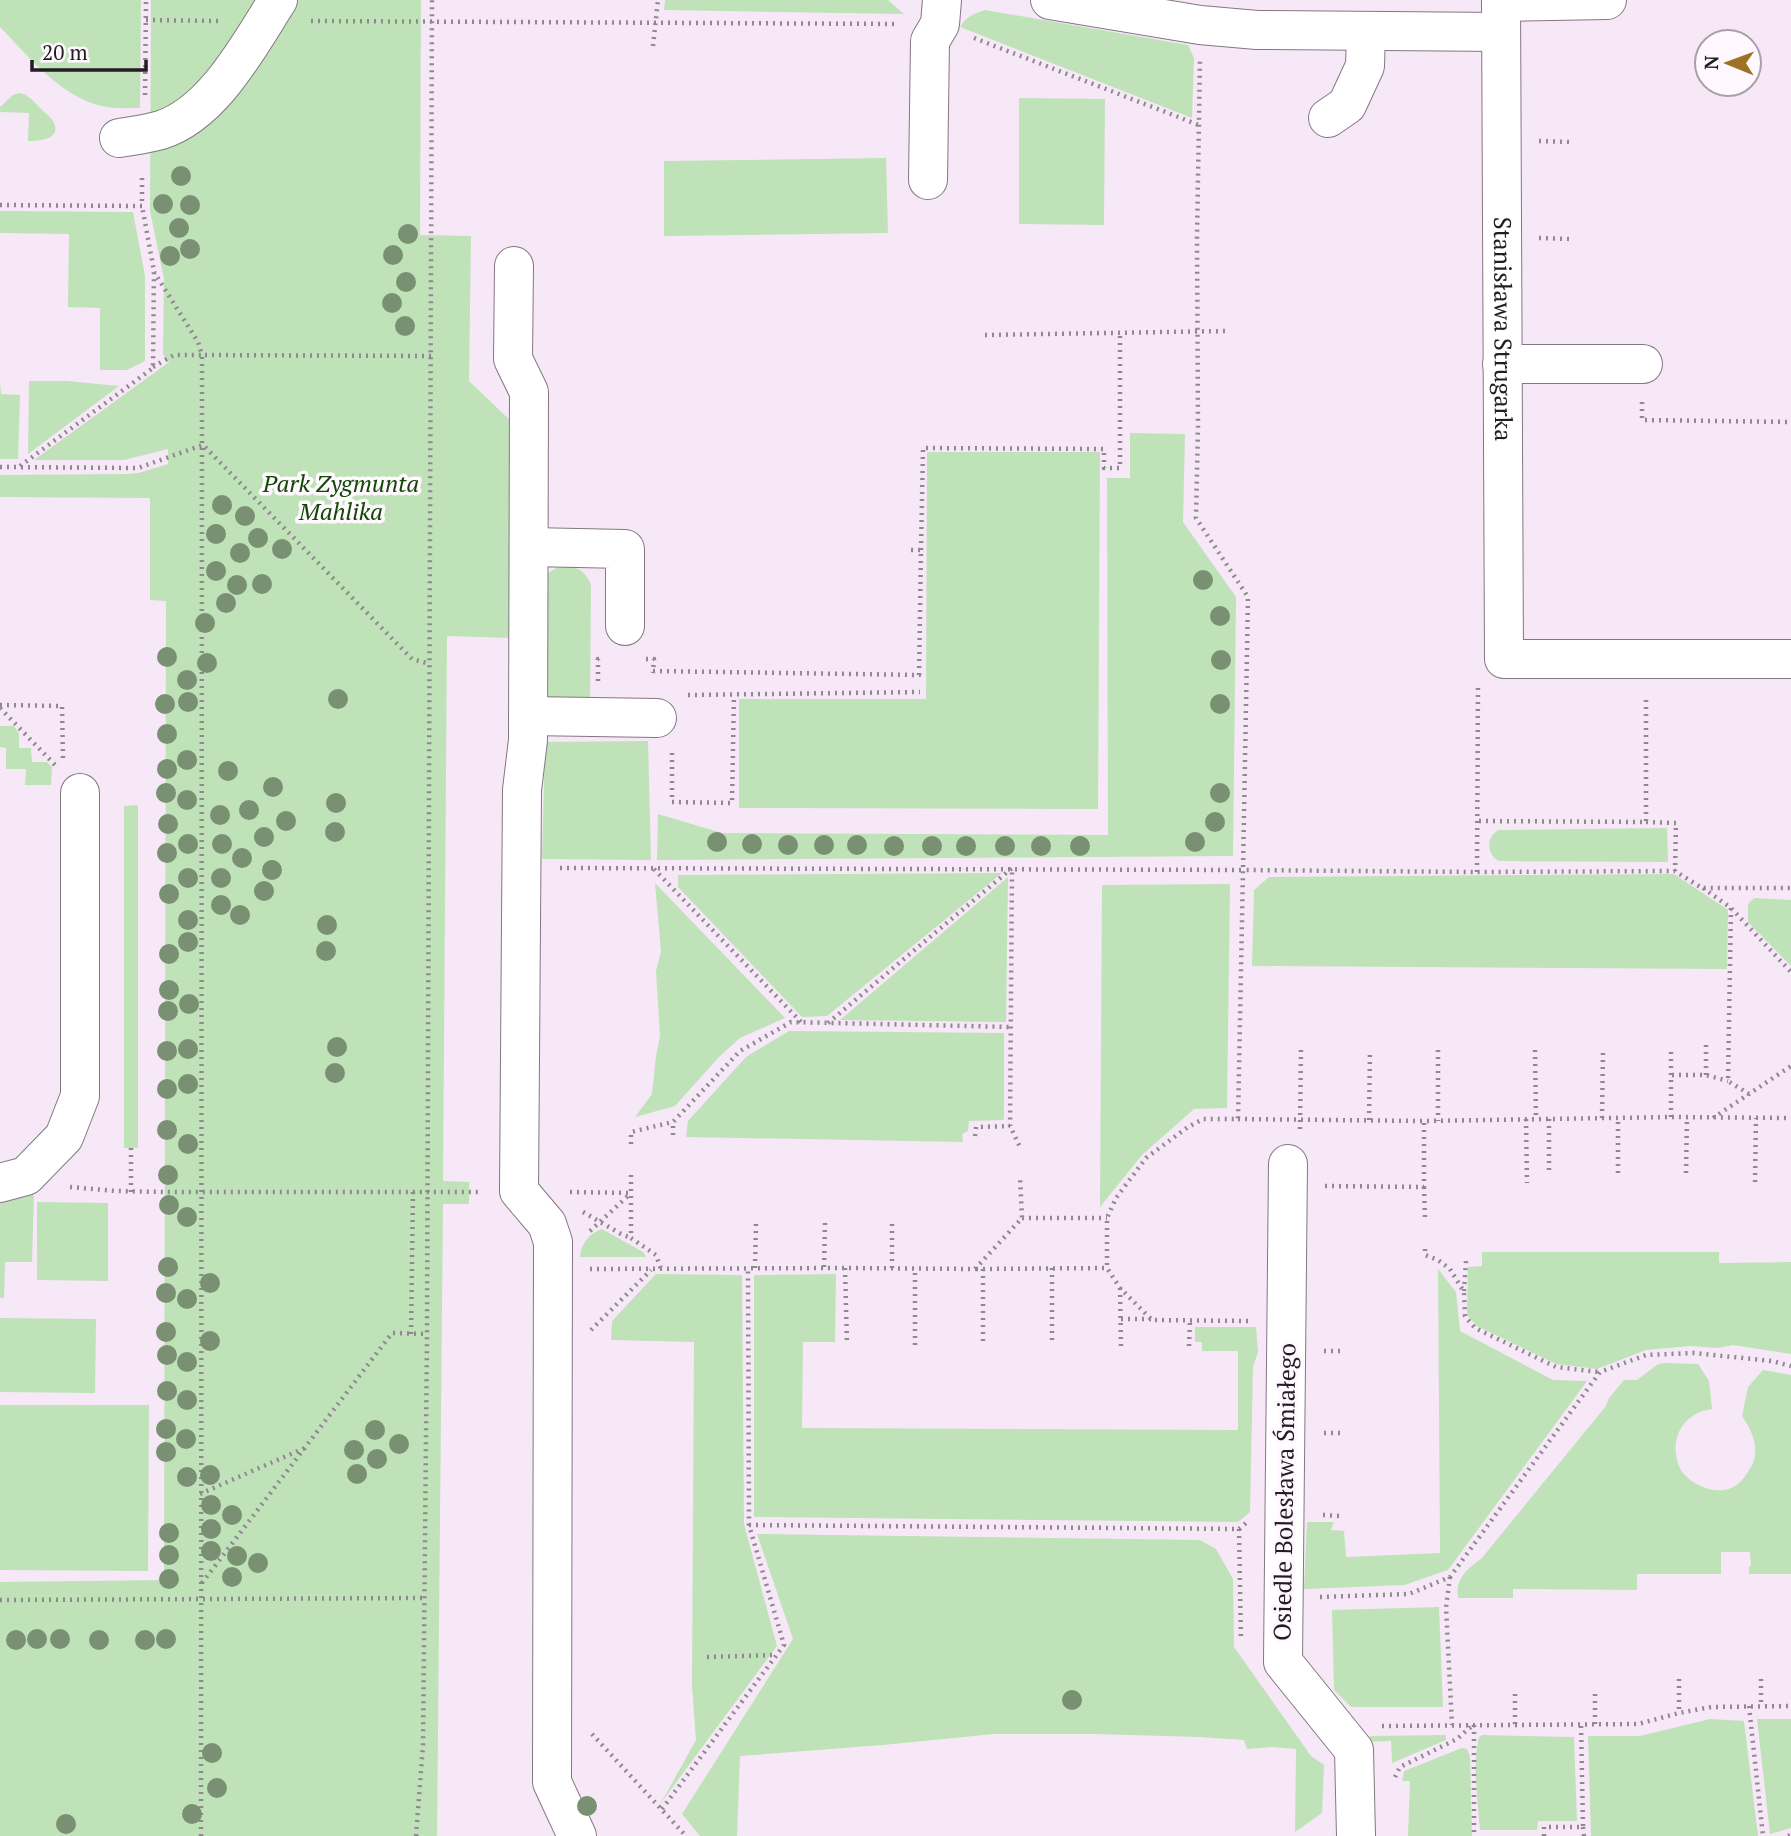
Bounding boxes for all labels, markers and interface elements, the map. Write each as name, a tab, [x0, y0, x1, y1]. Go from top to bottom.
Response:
scale bar	[32, 28, 145, 72]
north arrow	[1693, 28, 1763, 98]
text: 20 m	[42, 38, 88, 66]
text: N	[1698, 55, 1723, 70]
street label: Stanisława Strugarka	[1487, 217, 1520, 441]
park label: Park Zygmunta Mahlika	[262, 467, 419, 527]
street label: Osiedle Bolesława Śmiałego	[1265, 1343, 1303, 1641]

